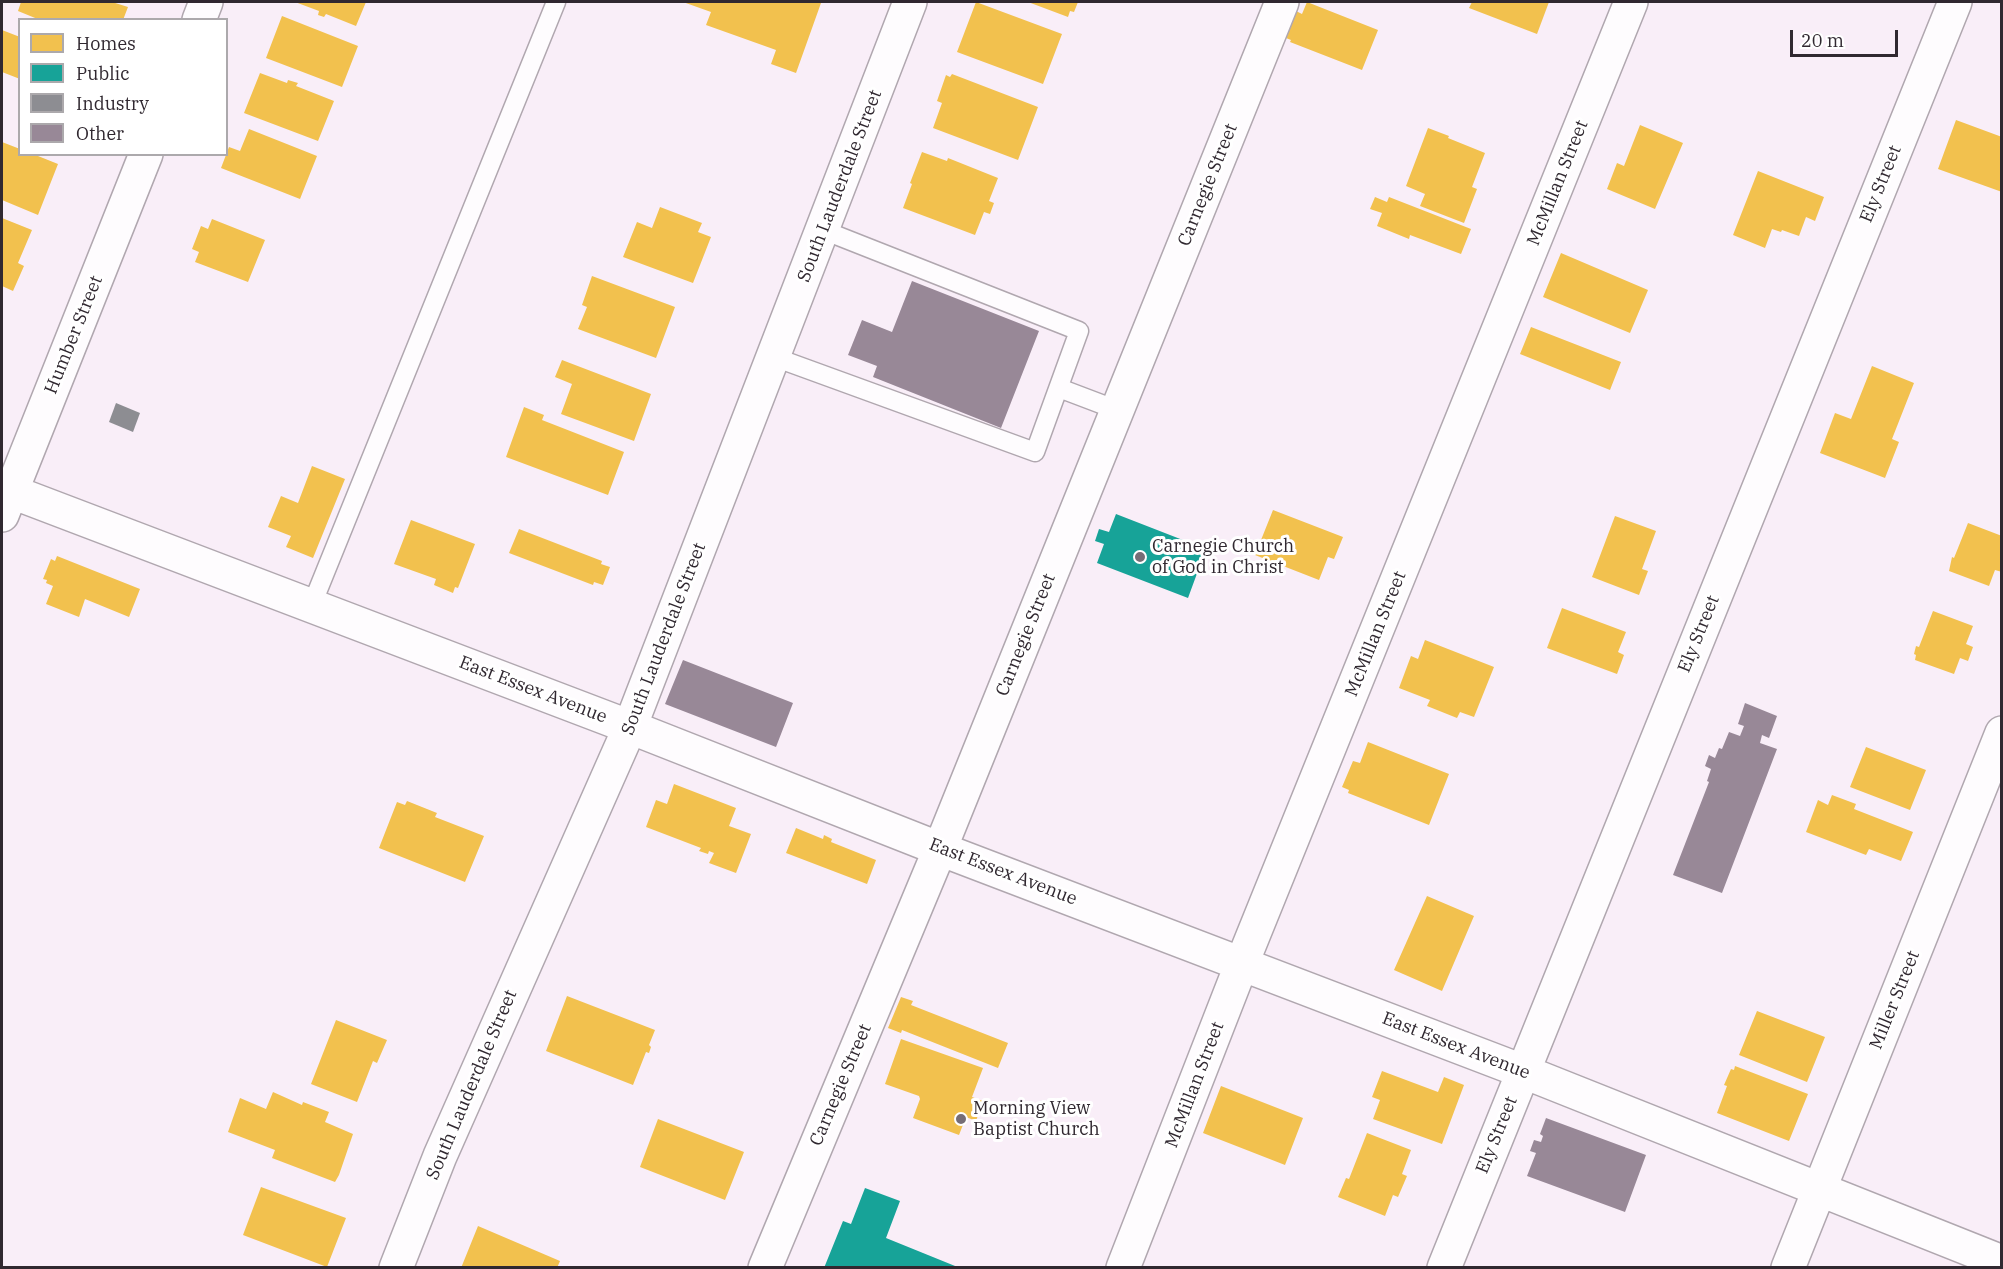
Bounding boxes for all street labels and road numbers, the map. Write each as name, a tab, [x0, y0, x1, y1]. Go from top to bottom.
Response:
street label: South Lauderdale Street	[793, 87, 887, 285]
street label: McMillan Street	[1523, 117, 1593, 249]
street label: Carnegie Street	[1174, 121, 1242, 249]
street label: Ely Street	[1856, 142, 1906, 226]
street label: Humber Street	[40, 273, 108, 397]
street label: South Lauderdale Street	[617, 540, 711, 738]
street label: McMillan Street	[1341, 568, 1411, 700]
street label: Carnegie Street	[992, 571, 1060, 699]
street label: Ely Street	[1674, 592, 1724, 676]
street label: East Essex Avenue	[456, 652, 610, 728]
street label: East Essex Avenue	[926, 834, 1080, 910]
street label: Miller Street	[1865, 947, 1925, 1053]
street label: South Lauderdale Street	[422, 987, 522, 1183]
street label: East Essex Avenue	[1379, 1008, 1533, 1084]
street label: McMillan Street	[1161, 1019, 1229, 1151]
street label: Carnegie Street	[806, 1021, 876, 1149]
street label: Ely Street	[1472, 1093, 1522, 1177]

